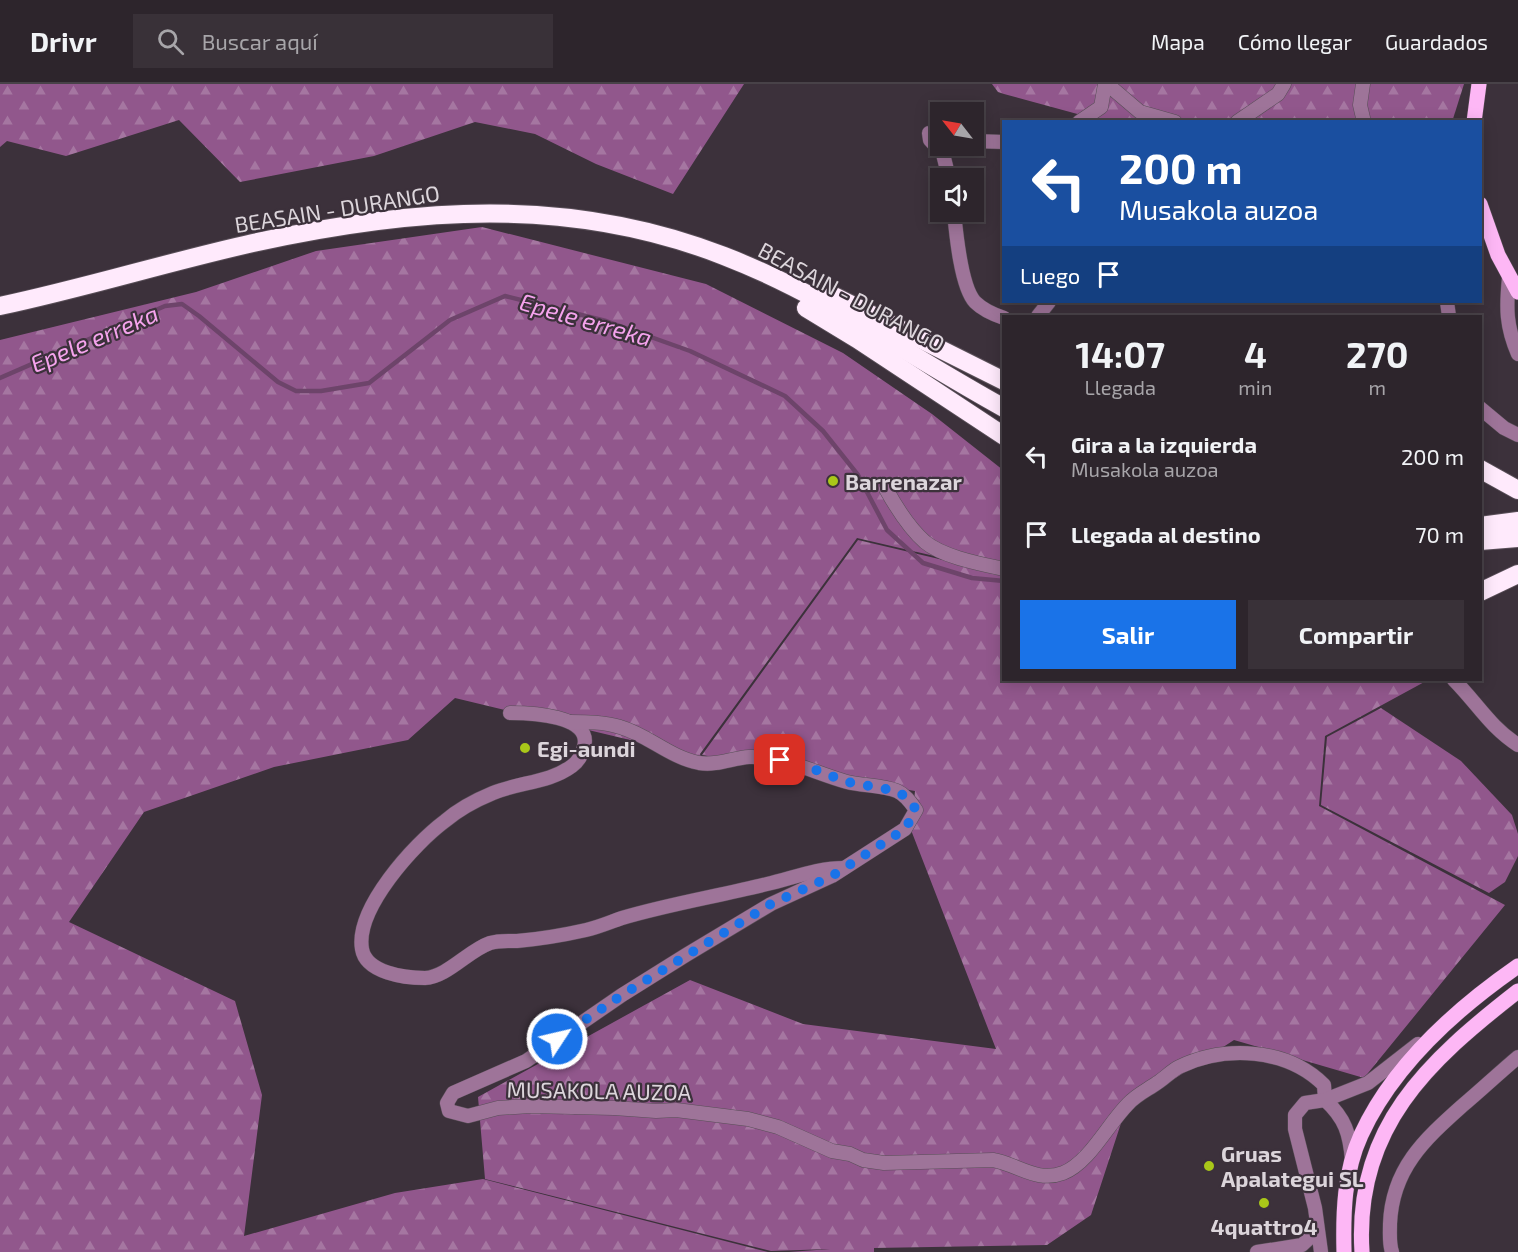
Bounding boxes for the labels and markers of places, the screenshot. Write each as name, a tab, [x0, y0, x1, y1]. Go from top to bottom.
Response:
place label: Barrenazar	[845, 468, 963, 494]
marker: Barrenazar	[826, 474, 840, 488]
pin	[754, 734, 805, 785]
place label: Egi-aundi	[537, 735, 636, 761]
marker: Egi-aundi	[518, 741, 532, 755]
place label: Gruas Apalategui SL	[1221, 1140, 1364, 1191]
marker: Gruas Apalategui SL	[1202, 1159, 1216, 1173]
marker: 4quattro4	[1257, 1196, 1271, 1210]
place label: 4quattro4	[1211, 1213, 1317, 1239]

